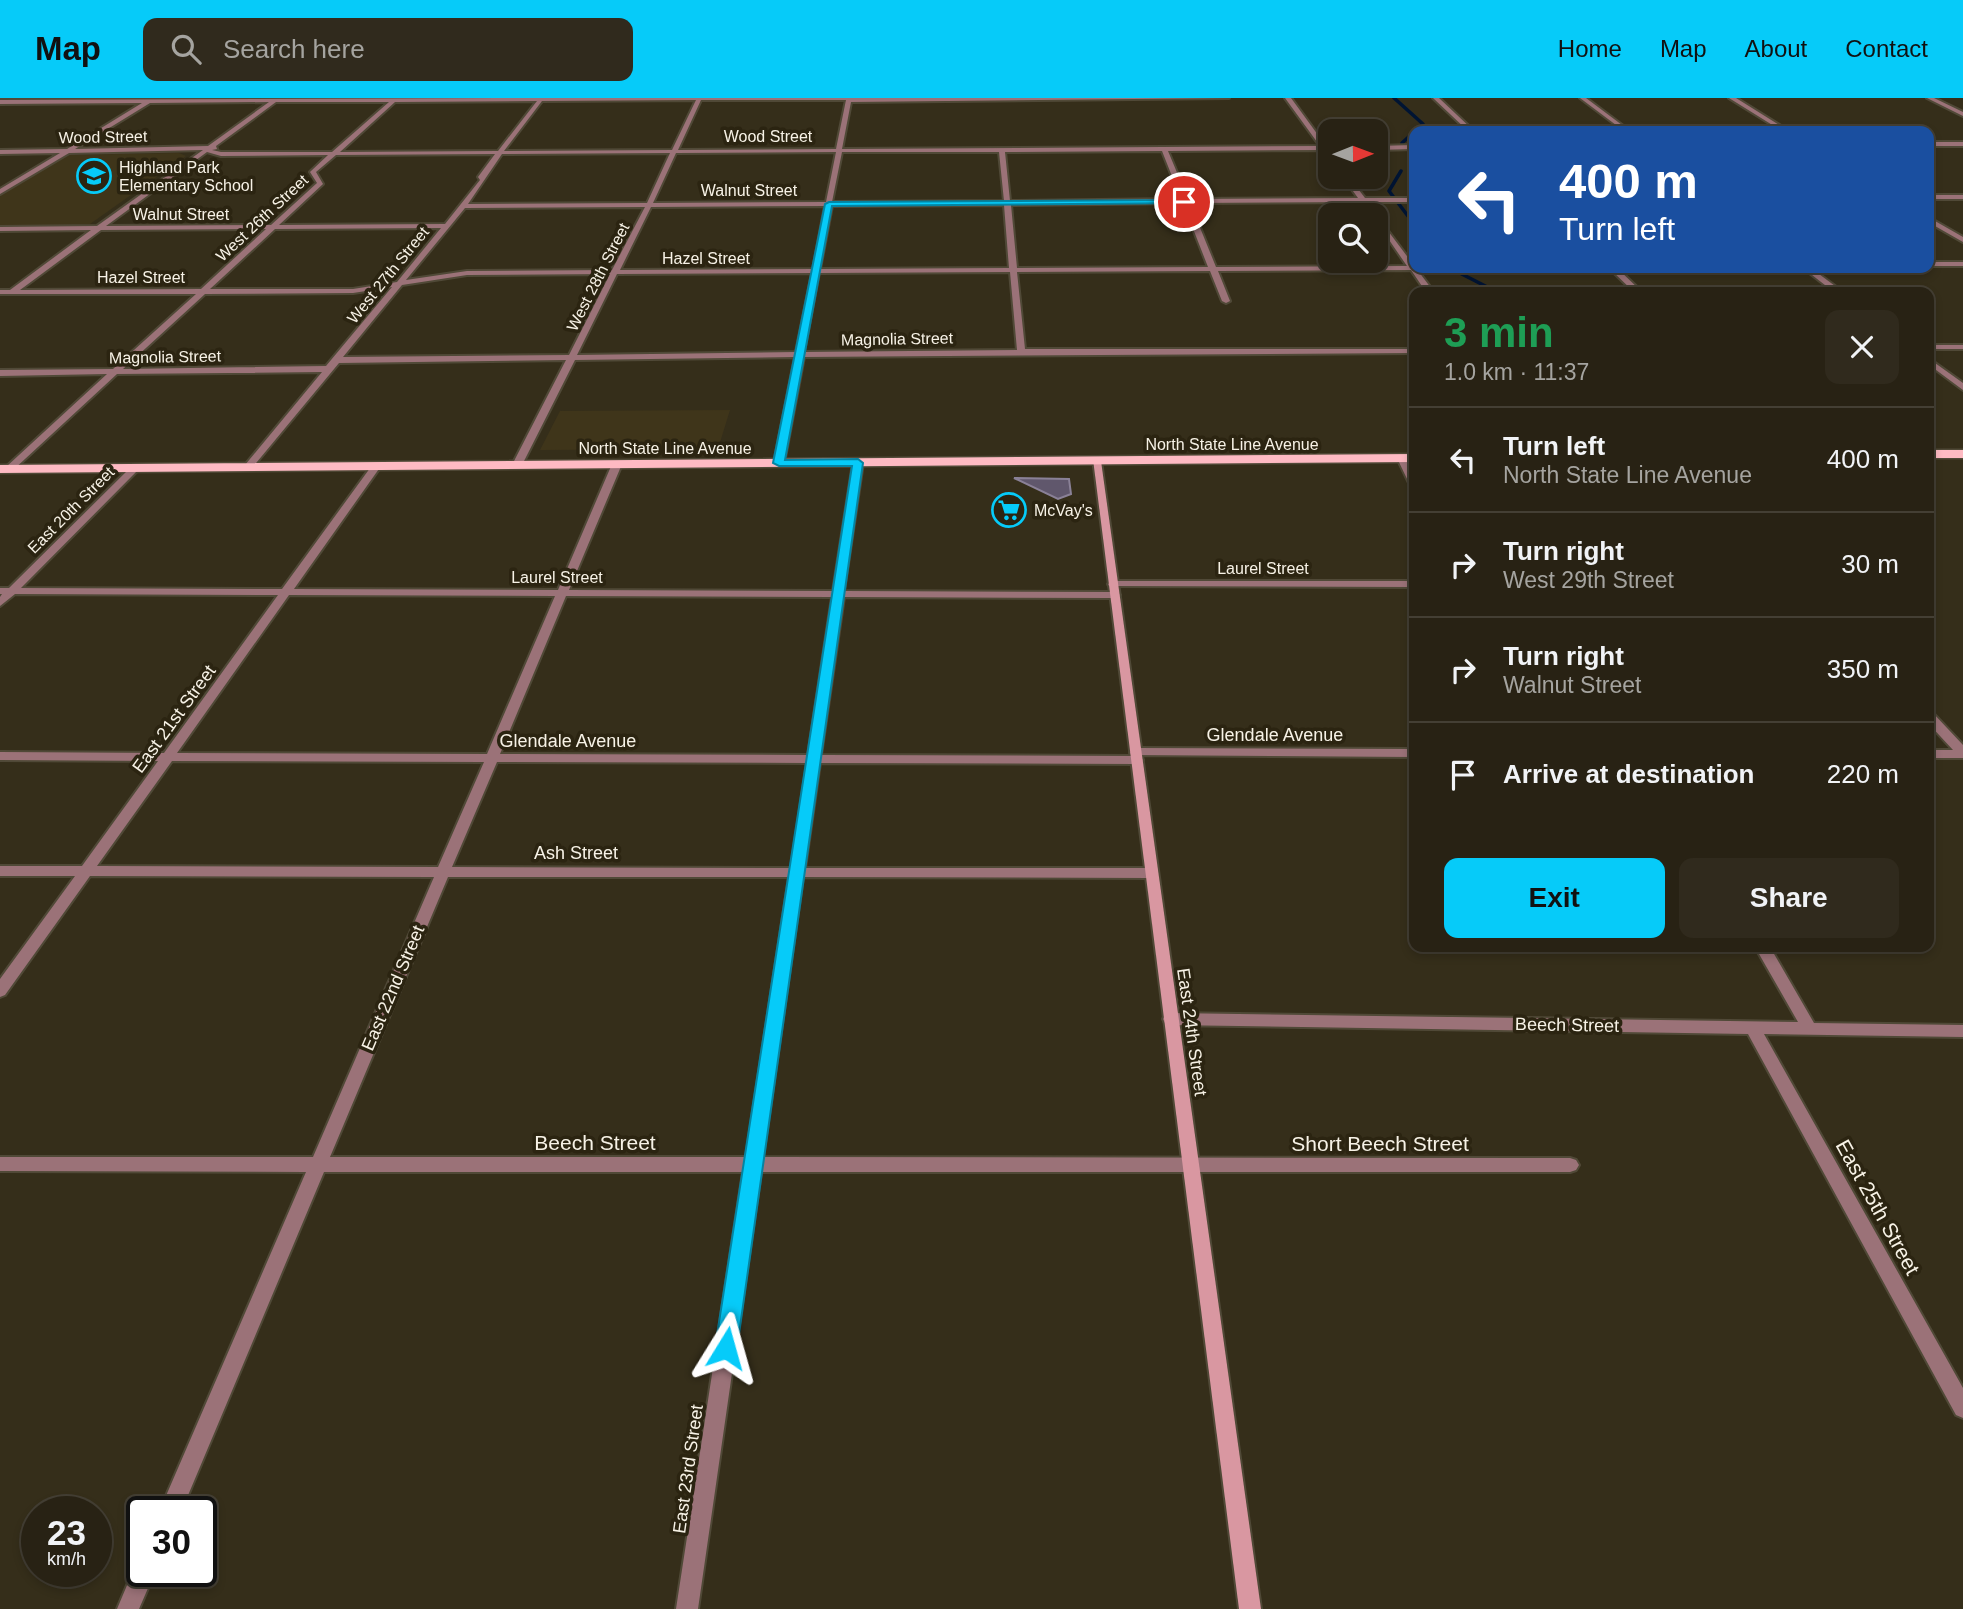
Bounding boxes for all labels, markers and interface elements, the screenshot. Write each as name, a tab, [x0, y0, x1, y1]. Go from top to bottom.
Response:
search box	[143, 18, 633, 81]
text: Map	[35, 30, 101, 67]
icon: search	[167, 30, 205, 68]
text: Search here	[223, 34, 365, 64]
text: Home	[1558, 35, 1622, 62]
text: Map	[1660, 35, 1707, 62]
text: About	[1745, 35, 1807, 62]
text: Contact	[1845, 35, 1928, 62]
north arrow	[1318, 119, 1388, 189]
map controls	[1318, 119, 1388, 273]
street label: Wood Street	[59, 128, 148, 146]
street label: Wood Street	[724, 128, 813, 145]
icon: left	[1444, 154, 1535, 245]
text: 400 m	[1559, 154, 1698, 208]
school or university icon: Highland Park Elementary School	[75, 157, 113, 195]
place label: Highland Park Elementary School	[119, 159, 253, 194]
street label: West 26th Street	[213, 171, 312, 265]
pin	[1154, 172, 1214, 232]
street label: Walnut Street	[701, 182, 798, 199]
icon: arrive	[1165, 183, 1203, 221]
button: search	[1318, 203, 1388, 273]
street label: Walnut Street	[133, 206, 230, 223]
text: Turn left	[1559, 211, 1675, 247]
street label: West 28th Street	[563, 220, 633, 334]
street label: West 27th Street	[344, 223, 432, 327]
street label: Hazel Street	[662, 250, 751, 267]
street label: Hazel Street	[97, 269, 186, 286]
text: 3 min	[1444, 309, 1554, 356]
button: close	[1825, 310, 1899, 384]
street label: Magnolia Street	[841, 330, 954, 348]
street label: Magnolia Street	[109, 348, 222, 366]
text: 1.0 km · 11:37	[1444, 359, 1589, 385]
text: Turn left	[1503, 431, 1605, 461]
street label: North State Line Avenue	[1145, 436, 1319, 453]
street label: North State Line Avenue	[578, 440, 752, 457]
icon: left	[1444, 441, 1482, 479]
text: 400 m	[1827, 444, 1899, 474]
text: North State Line Avenue	[1503, 462, 1752, 488]
street label: East 20th Street	[24, 463, 118, 557]
supermarket icon: McVay's	[990, 491, 1028, 529]
place label: McVay's	[1034, 502, 1093, 519]
text: Turn right	[1503, 536, 1624, 566]
icon: right	[1444, 546, 1482, 584]
text: 30 m	[1841, 549, 1899, 579]
street label: Laurel Street	[1217, 560, 1309, 577]
text: West 29th Street	[1503, 567, 1674, 593]
street label: Laurel Street	[511, 569, 603, 586]
text: Turn right	[1503, 641, 1624, 671]
icon: right	[1444, 651, 1482, 689]
text: 350 m	[1827, 654, 1899, 684]
street label: East 21st Street	[128, 661, 220, 777]
text: Walnut Street	[1503, 672, 1641, 698]
street label: Glendale Avenue	[1207, 725, 1343, 745]
street label: Glendale Avenue	[500, 731, 636, 751]
icon: arrive	[1444, 756, 1482, 794]
text: Arrive at destination	[1503, 759, 1754, 789]
text: 220 m	[1827, 759, 1899, 789]
street label: Ash Street	[534, 843, 618, 863]
button: Exit	[1444, 858, 1665, 938]
button: Share	[1679, 858, 1899, 938]
street label: East 22nd Street	[358, 922, 428, 1054]
street label: East 24th Street	[1173, 967, 1211, 1097]
street label: Beech Street	[1515, 1014, 1619, 1036]
street label: Beech Street	[534, 1131, 656, 1154]
street label: Short Beech Street	[1291, 1132, 1469, 1155]
street label: East 25th Street	[1831, 1136, 1925, 1279]
position arrow	[689, 1311, 763, 1385]
street label: East 23rd Street	[669, 1403, 707, 1535]
speed limit sign: 30	[126, 1496, 217, 1587]
text: 23	[47, 1513, 86, 1552]
text: km/h	[47, 1549, 86, 1569]

